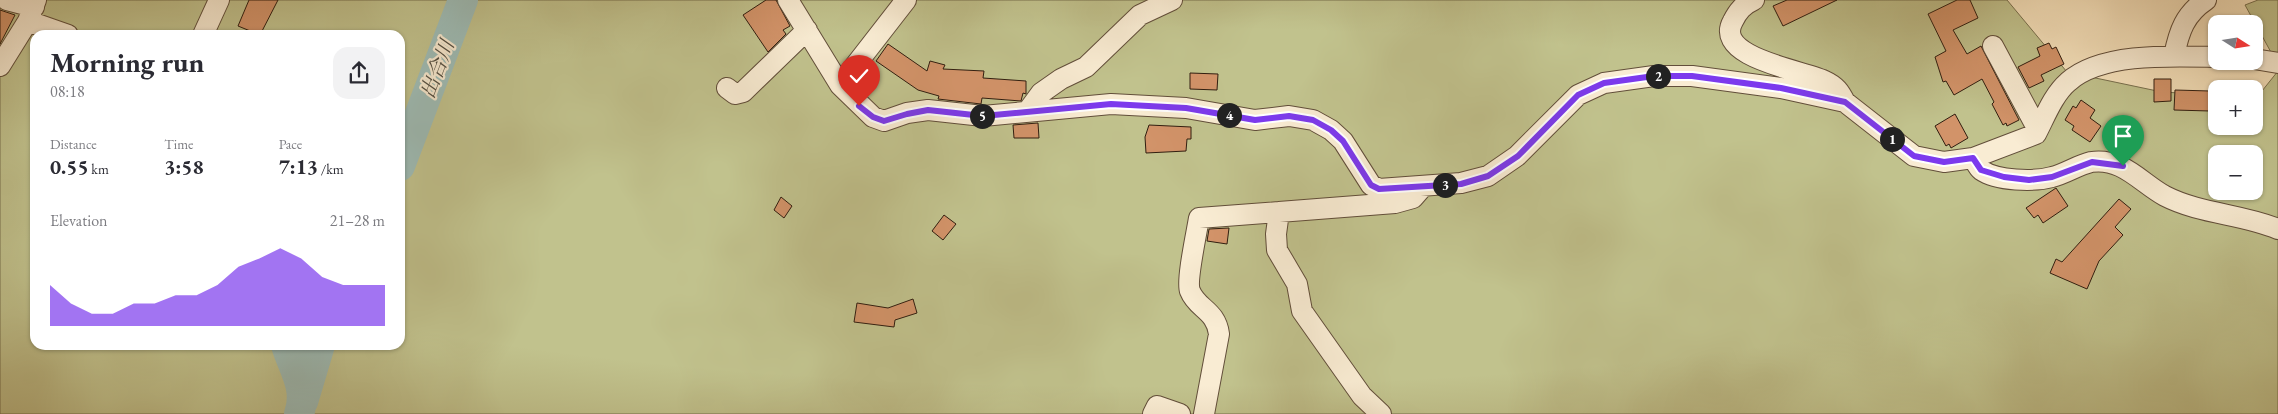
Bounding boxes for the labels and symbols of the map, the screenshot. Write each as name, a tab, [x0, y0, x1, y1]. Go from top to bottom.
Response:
north arrow	[2208, 15, 2262, 70]
water label: 出合川	[414, 34, 461, 102]
pin	[838, 55, 880, 106]
pin: 2	[1646, 64, 1670, 88]
pin: 4	[1216, 102, 1242, 128]
pin: 5	[970, 104, 994, 128]
pin	[2102, 115, 2144, 166]
pin: 1	[1880, 126, 1904, 152]
pin: 3	[1432, 172, 1458, 198]

